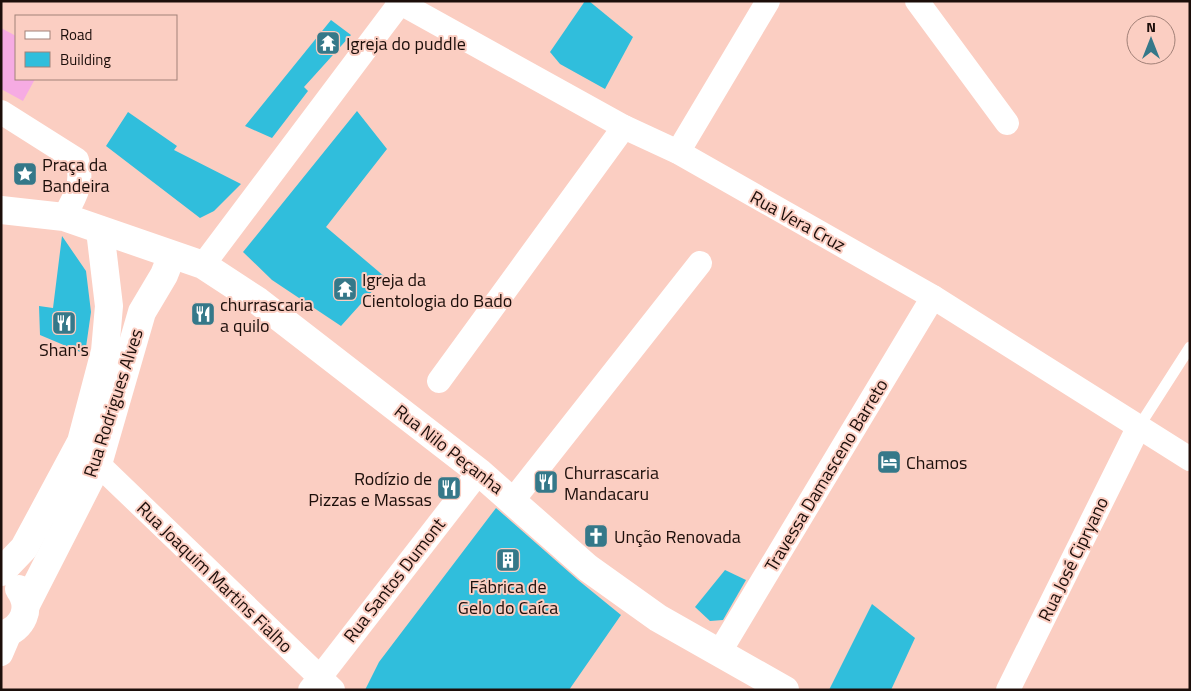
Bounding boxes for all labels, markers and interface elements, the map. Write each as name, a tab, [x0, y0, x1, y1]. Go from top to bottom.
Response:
legend	[15, 15, 178, 80]
north arrow	[1126, 15, 1176, 65]
text: N	[1146, 16, 1156, 37]
text: Road	[60, 23, 92, 46]
temple icon: Igreja do puddle	[315, 30, 341, 56]
place label: Igreja do puddle	[346, 30, 466, 57]
text: Building	[60, 48, 111, 71]
place label: Praça da Bandeira	[42, 151, 110, 199]
place icon: Praça da Bandeira	[12, 161, 38, 187]
street label: Rua Vera Cruz	[745, 184, 851, 258]
place label: Igreja da Cientologia do Bado	[362, 266, 512, 314]
temple icon: Igreja da Cientologia do Bado	[332, 276, 358, 302]
place label: churrascaria a quilo	[220, 291, 313, 339]
restaurant icon: churrascaria a quilo	[190, 301, 216, 327]
restaurant icon: Shan's	[51, 310, 77, 336]
street label: Rua Rodrigues Alves	[76, 325, 150, 481]
place label: Shan's	[39, 336, 89, 363]
street label: Travessa Damasceno Barreto	[758, 373, 894, 577]
street label: Rua Nilo Peçanha	[389, 398, 509, 500]
hotel icon: Chamos	[876, 449, 902, 475]
place label: Chamos	[906, 449, 967, 476]
place label: Churrascaria Mandacaru	[564, 459, 659, 507]
place label: Rodízio de Pizzas e Massas	[308, 465, 432, 513]
restaurant icon: Churrascaria Mandacaru	[533, 469, 559, 495]
restaurant icon: Rodízio de Pizzas e Massas	[436, 475, 462, 501]
street label: Rua José Cipryano	[1031, 492, 1115, 626]
street label: Rua Joaquim Martins Fialho	[131, 495, 299, 659]
street label: Rua Santos Dumont	[337, 511, 452, 648]
church icon: Unção Renovada	[583, 523, 609, 549]
place label: Unção Renovada	[614, 523, 741, 550]
building icon: Fábrica de Gelo do Caíca	[495, 547, 521, 573]
place label: Fábrica de Gelo do Caíca	[458, 573, 558, 621]

